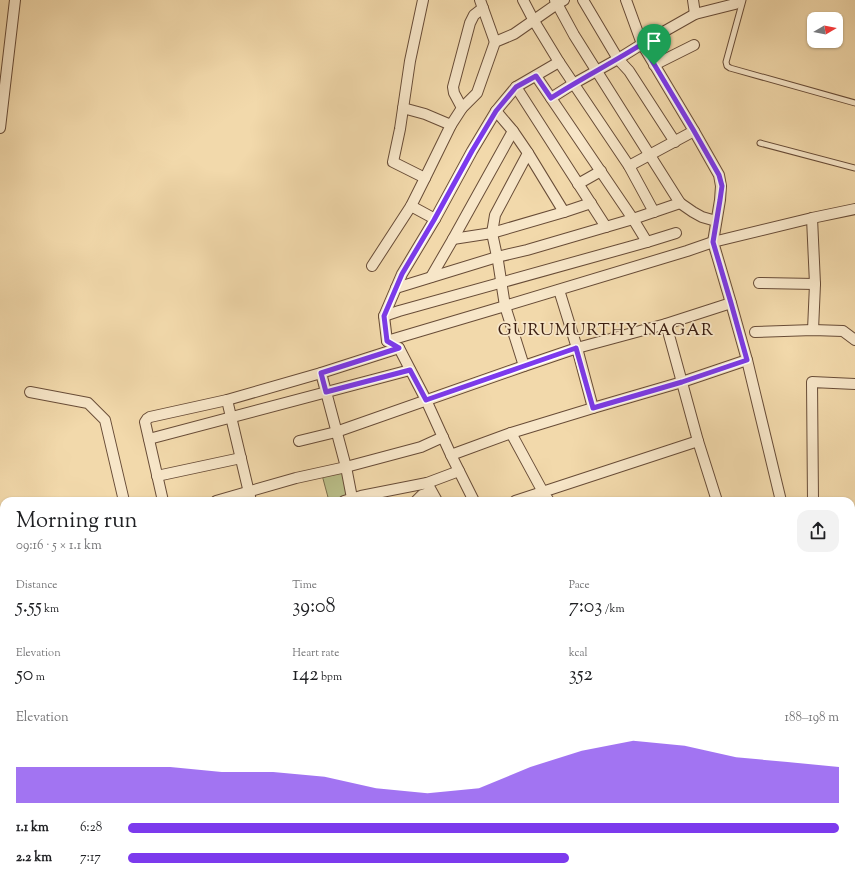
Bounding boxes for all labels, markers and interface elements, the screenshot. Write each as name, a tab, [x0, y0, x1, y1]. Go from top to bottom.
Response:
north arrow	[807, 12, 843, 48]
map controls	[807, 12, 843, 48]
pin	[637, 24, 671, 65]
icon: arrive	[643, 30, 665, 52]
district label: GURUMURTHY NAGAR	[498, 319, 714, 343]
text: Morning run	[16, 506, 138, 538]
button: share	[797, 510, 839, 552]
text: 09:16 · 5 × 1.1 km	[16, 537, 102, 555]
text: Distance	[16, 577, 57, 593]
text: Time	[292, 577, 317, 593]
text: Pace	[569, 577, 590, 593]
text: 5.55	[16, 593, 42, 622]
text: 39:08	[292, 593, 336, 622]
text: 7:03	[569, 593, 602, 622]
text: km	[42, 601, 59, 617]
text: /km	[602, 601, 625, 617]
text: Elevation	[16, 645, 61, 661]
text: Heart rate	[292, 645, 339, 661]
text: kcal	[569, 645, 588, 661]
text: 50	[16, 661, 33, 690]
text: 142	[292, 661, 319, 690]
text: 352	[569, 661, 593, 690]
text: m	[33, 669, 45, 685]
text: bpm	[319, 669, 342, 685]
text: Elevation	[16, 709, 69, 727]
text: 188–198 m	[785, 709, 839, 727]
text: 1.1 km	[16, 819, 49, 837]
text: 6:28	[80, 819, 102, 837]
text: 2.2 km	[16, 849, 52, 867]
text: 7:17	[80, 849, 101, 867]

